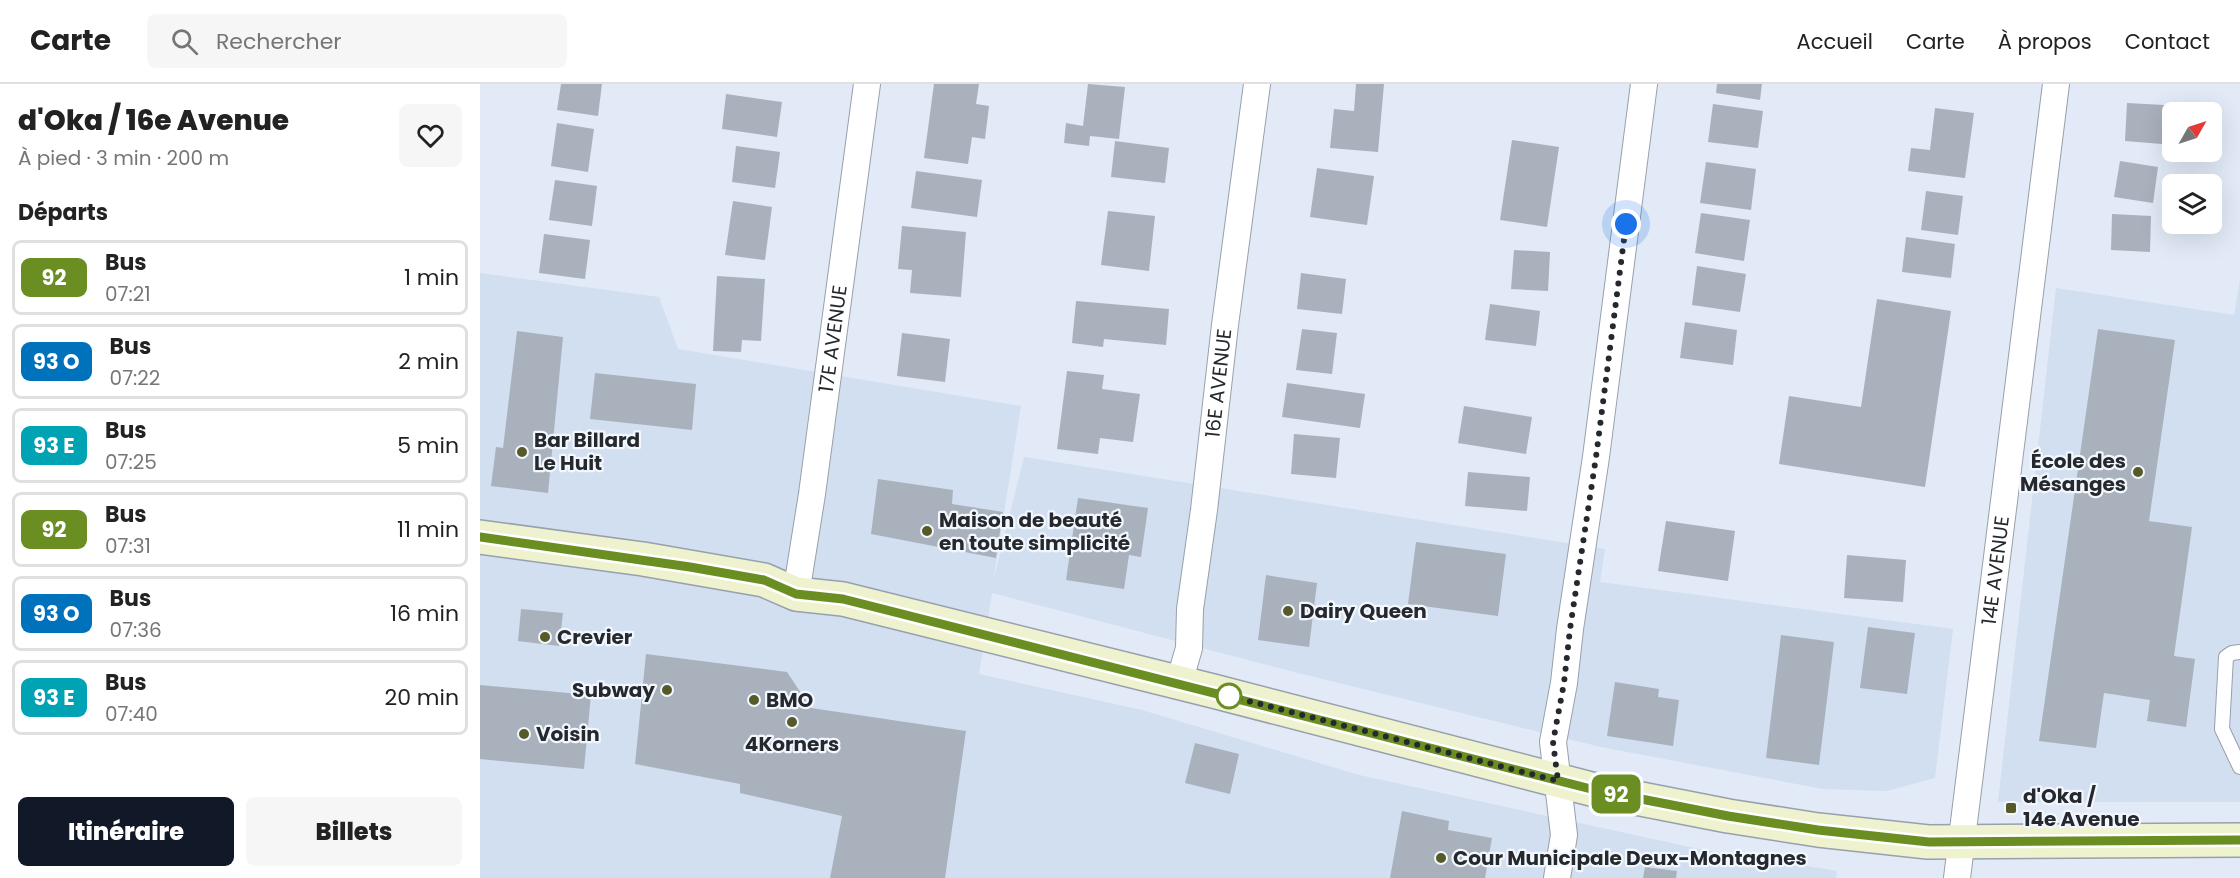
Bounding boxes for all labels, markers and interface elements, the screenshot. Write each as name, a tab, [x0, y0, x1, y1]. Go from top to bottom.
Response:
search box	[147, 14, 567, 68]
text: Carte	[30, 21, 111, 60]
icon: search	[168, 25, 201, 58]
text: Rechercher	[216, 26, 342, 57]
text: Accueil	[1796, 27, 1873, 56]
text: Carte	[1906, 27, 1965, 56]
text: À propos	[1998, 27, 2092, 56]
text: Contact	[2125, 27, 2210, 56]
text: d'Oka / 16e Avenue	[18, 101, 289, 140]
north arrow	[2162, 102, 2222, 162]
map controls	[2162, 102, 2222, 234]
button: heart	[399, 104, 462, 167]
text: À pied · 3 min · 200 m	[18, 144, 229, 172]
button: layers	[2162, 174, 2222, 234]
text: Départs	[18, 197, 108, 228]
your location	[1611, 209, 1641, 239]
text: Bus	[105, 247, 147, 278]
text: 1 min	[404, 262, 459, 293]
text: 92	[42, 263, 66, 292]
text: 07:21	[105, 280, 151, 308]
street label: 17E AVENUE	[812, 283, 854, 394]
street label: 16E AVENUE	[1198, 327, 1238, 439]
text: Bus	[110, 331, 151, 362]
text: 2 min	[398, 346, 459, 377]
text: 93 O	[33, 347, 80, 376]
text: 07:22	[110, 364, 160, 392]
text: Bus	[105, 415, 147, 446]
place label: Bar Billard Le Huit	[534, 426, 640, 477]
text: 5 min	[397, 430, 459, 461]
text: 93 E	[33, 431, 75, 460]
marker: Bar Billard Le Huit	[515, 445, 529, 459]
place label: École des Mésanges	[2020, 447, 2126, 498]
text: 07:25	[105, 448, 157, 476]
marker: École des Mésanges	[2131, 465, 2145, 479]
text: Bus	[105, 499, 147, 530]
place label: Maison de beauté en toute simplicité	[939, 506, 1130, 557]
text: 11 min	[397, 514, 459, 545]
street label: 14E AVENUE	[1975, 514, 2016, 627]
text: 92	[42, 515, 66, 544]
marker: Maison de beauté en toute simplicité	[920, 524, 934, 538]
text: 07:31	[105, 532, 151, 560]
text: Bus	[110, 583, 151, 614]
place label: Dairy Queen	[1300, 597, 1427, 625]
text: 16 min	[390, 598, 459, 629]
text: 93 O	[33, 599, 80, 628]
marker: Dairy Queen	[1281, 604, 1295, 618]
text: 07:36	[110, 616, 162, 644]
place label: Crevier	[557, 623, 633, 651]
marker: Crevier	[538, 630, 552, 644]
text: Bus	[105, 667, 147, 698]
place label: Subway	[572, 676, 655, 704]
text: 20 min	[385, 682, 459, 713]
text: 93 E	[33, 683, 75, 712]
marker: Subway	[660, 683, 674, 697]
unlabelled marker	[1216, 683, 1242, 709]
place label: BMO	[766, 686, 814, 714]
marker: BMO	[747, 693, 761, 707]
text: 07:40	[105, 700, 158, 728]
marker: 4Korners	[785, 715, 799, 729]
place label: Voisin	[536, 720, 600, 748]
marker: Voisin	[517, 727, 531, 741]
place label: 4Korners	[745, 730, 839, 758]
line badge: 92	[1589, 774, 1643, 814]
text: 92	[1604, 780, 1628, 809]
place label: d'Oka / 14e Avenue	[2023, 782, 2139, 833]
button: Itinéraire	[18, 797, 234, 866]
button: Billets	[246, 797, 462, 866]
marker: d'Oka / 14e Avenue	[2004, 801, 2018, 815]
place label: Cour Municipale Deux-Montagnes	[1453, 844, 1807, 872]
marker: Cour Municipale Deux-Montagnes	[1434, 851, 1448, 865]

